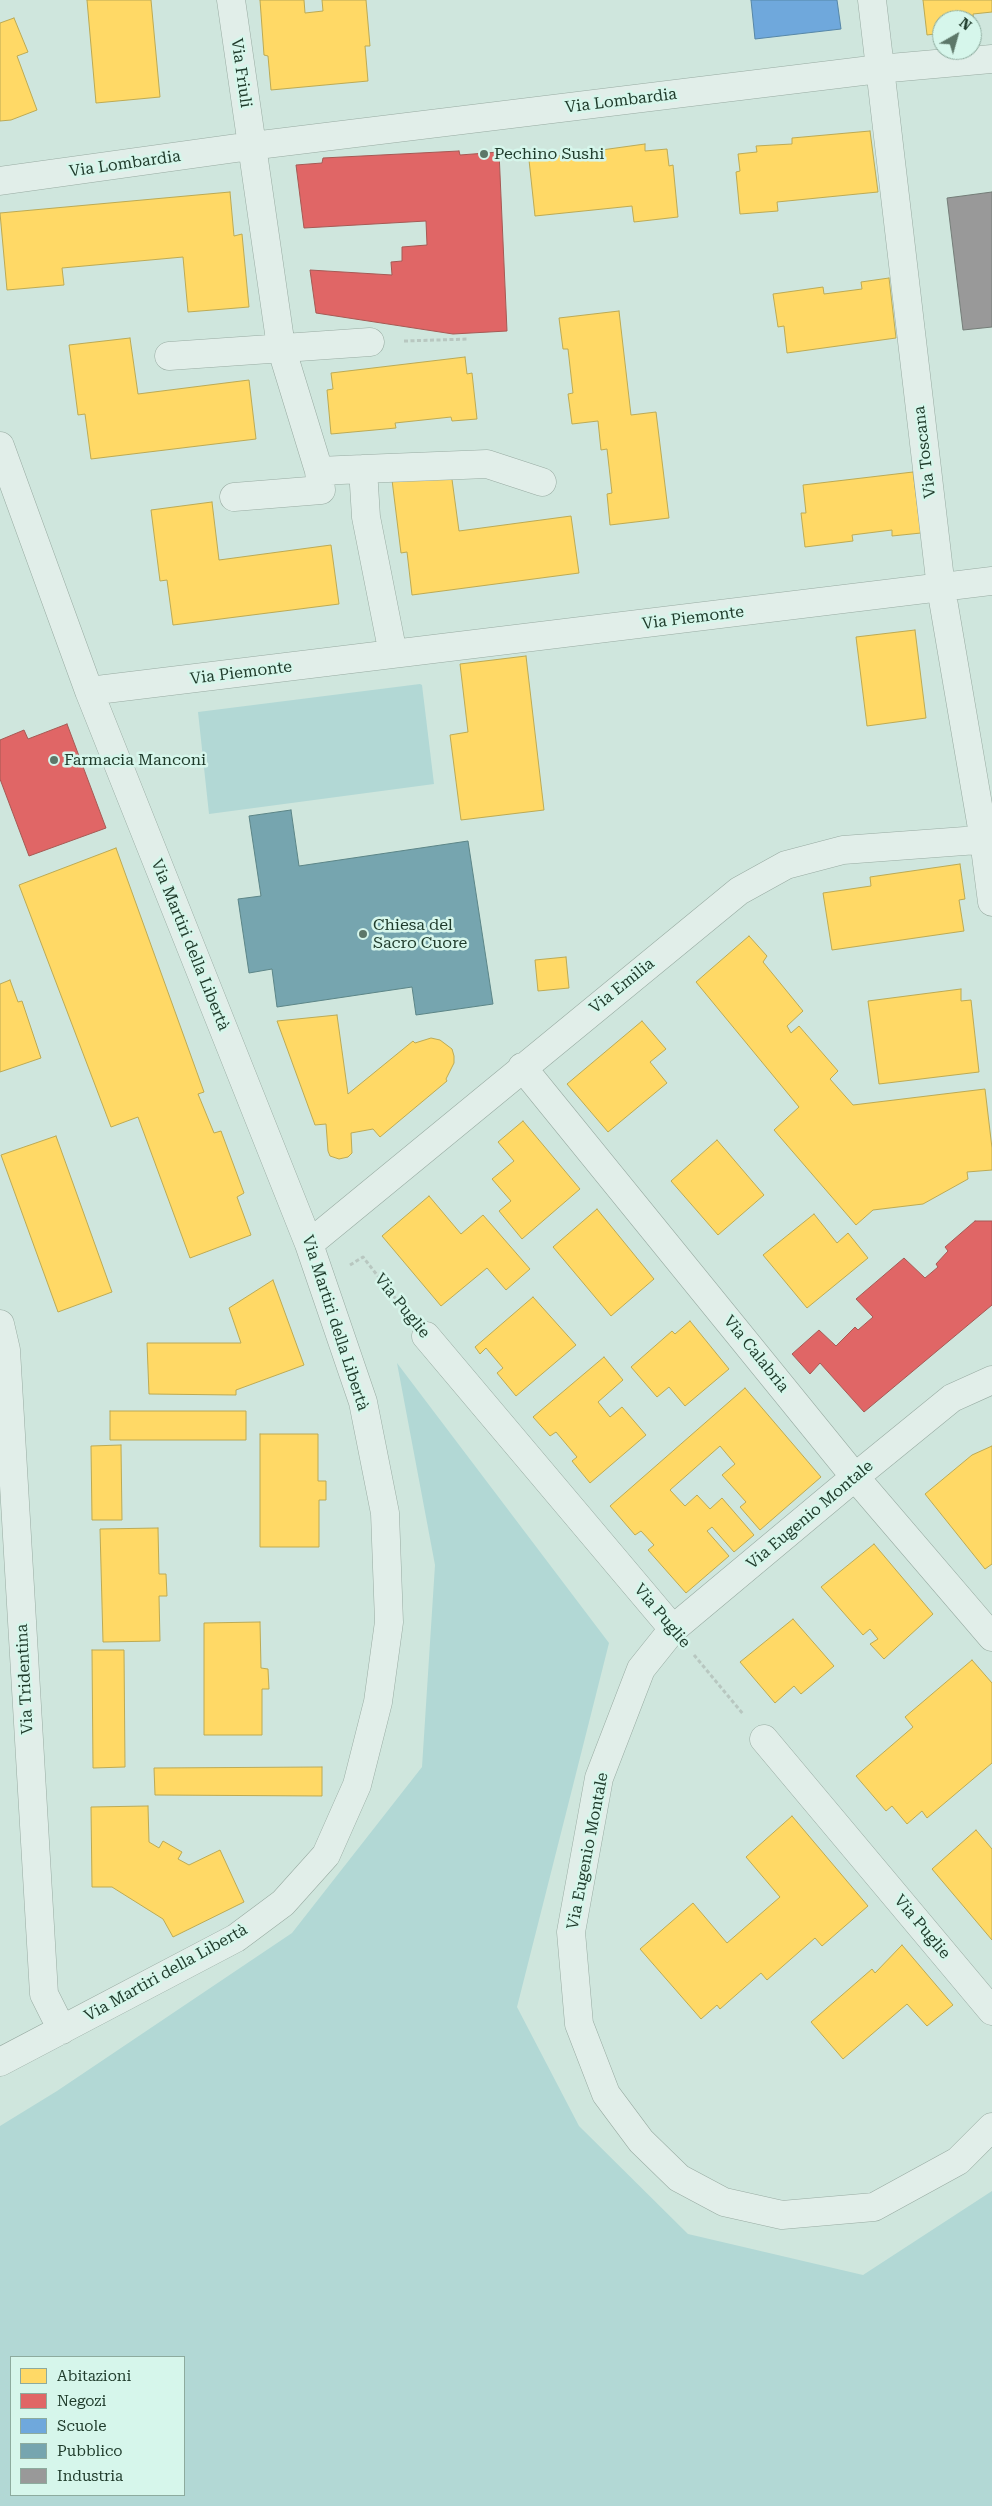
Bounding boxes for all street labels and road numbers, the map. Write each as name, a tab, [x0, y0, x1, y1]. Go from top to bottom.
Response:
street label: Via Friuli	[227, 37, 255, 109]
street label: Via Lombardia	[564, 85, 678, 117]
street label: Via Lombardia	[68, 147, 182, 181]
street label: Via Toscana	[910, 405, 940, 499]
street label: Via Piemonte	[641, 602, 745, 634]
street label: Via Piemonte	[189, 657, 293, 689]
street label: Via Martiri della Libertà	[147, 856, 233, 1034]
street label: Via Emilia	[586, 954, 658, 1018]
street label: Via Martiri della Libertà	[298, 1233, 372, 1413]
street label: Via Puglie	[370, 1270, 434, 1342]
street label: Via Calabria	[719, 1312, 793, 1396]
street label: Via Eugenio Montale	[743, 1456, 877, 1574]
street label: Via Puglie	[630, 1580, 694, 1652]
street label: Via Tridentina	[13, 1623, 37, 1735]
street label: Via Eugenio Montale	[563, 1771, 613, 1931]
street label: Via Puglie	[890, 1891, 954, 1963]
street label: Via Martiri della Libertà	[81, 1920, 251, 2026]

